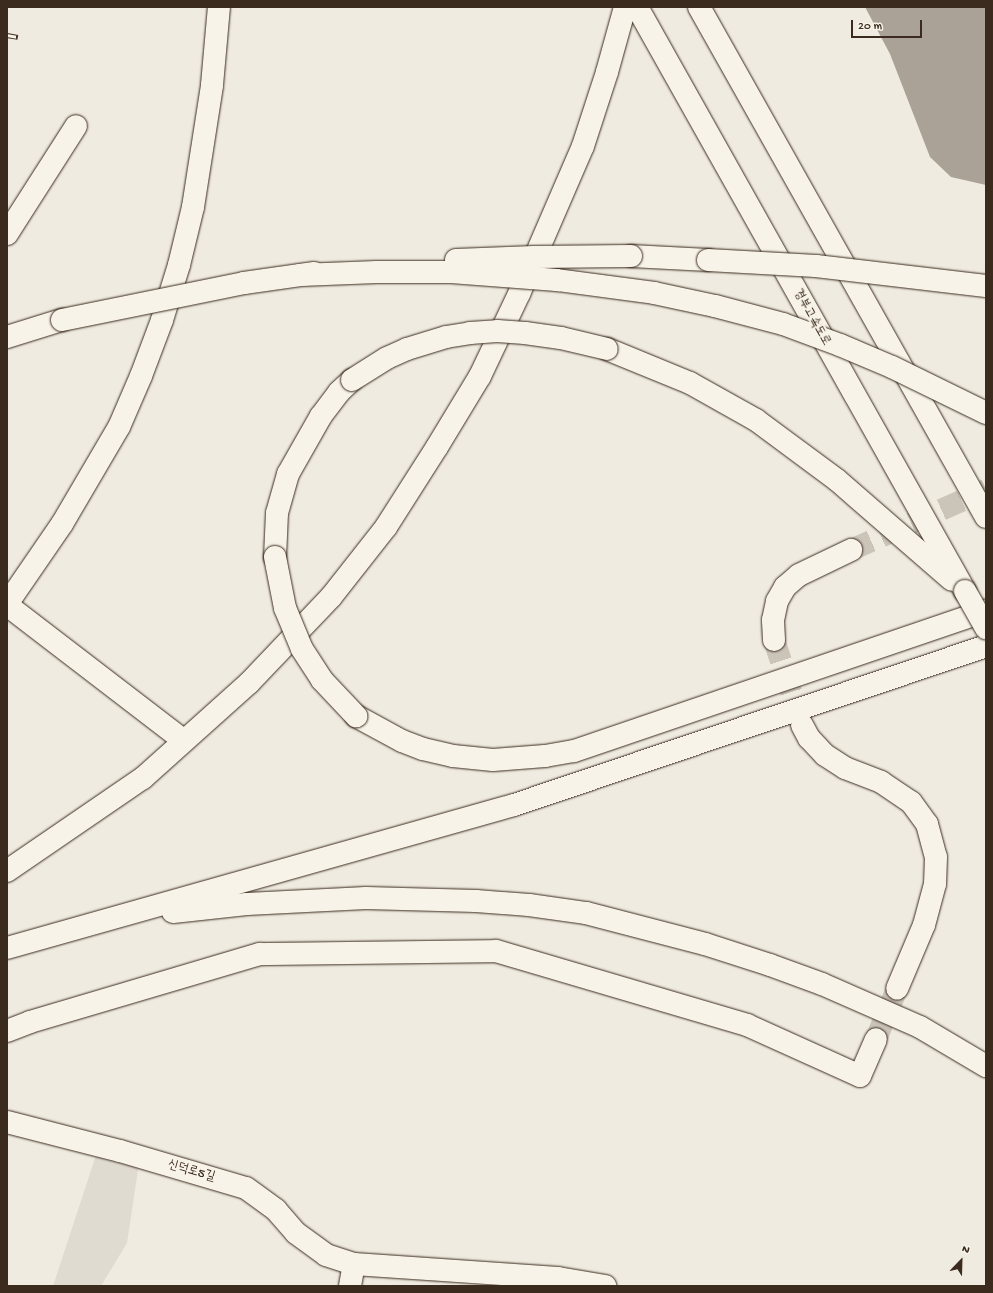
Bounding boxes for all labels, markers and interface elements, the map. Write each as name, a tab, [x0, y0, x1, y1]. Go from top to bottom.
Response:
scale bar	[853, 12, 924, 38]
text: 20 m	[858, 20, 882, 34]
street label: 경부고속도로	[789, 287, 833, 349]
street label: 신덕로5길	[165, 1158, 217, 1186]
north arrow	[941, 1241, 981, 1281]
text: N	[960, 1243, 971, 1257]

